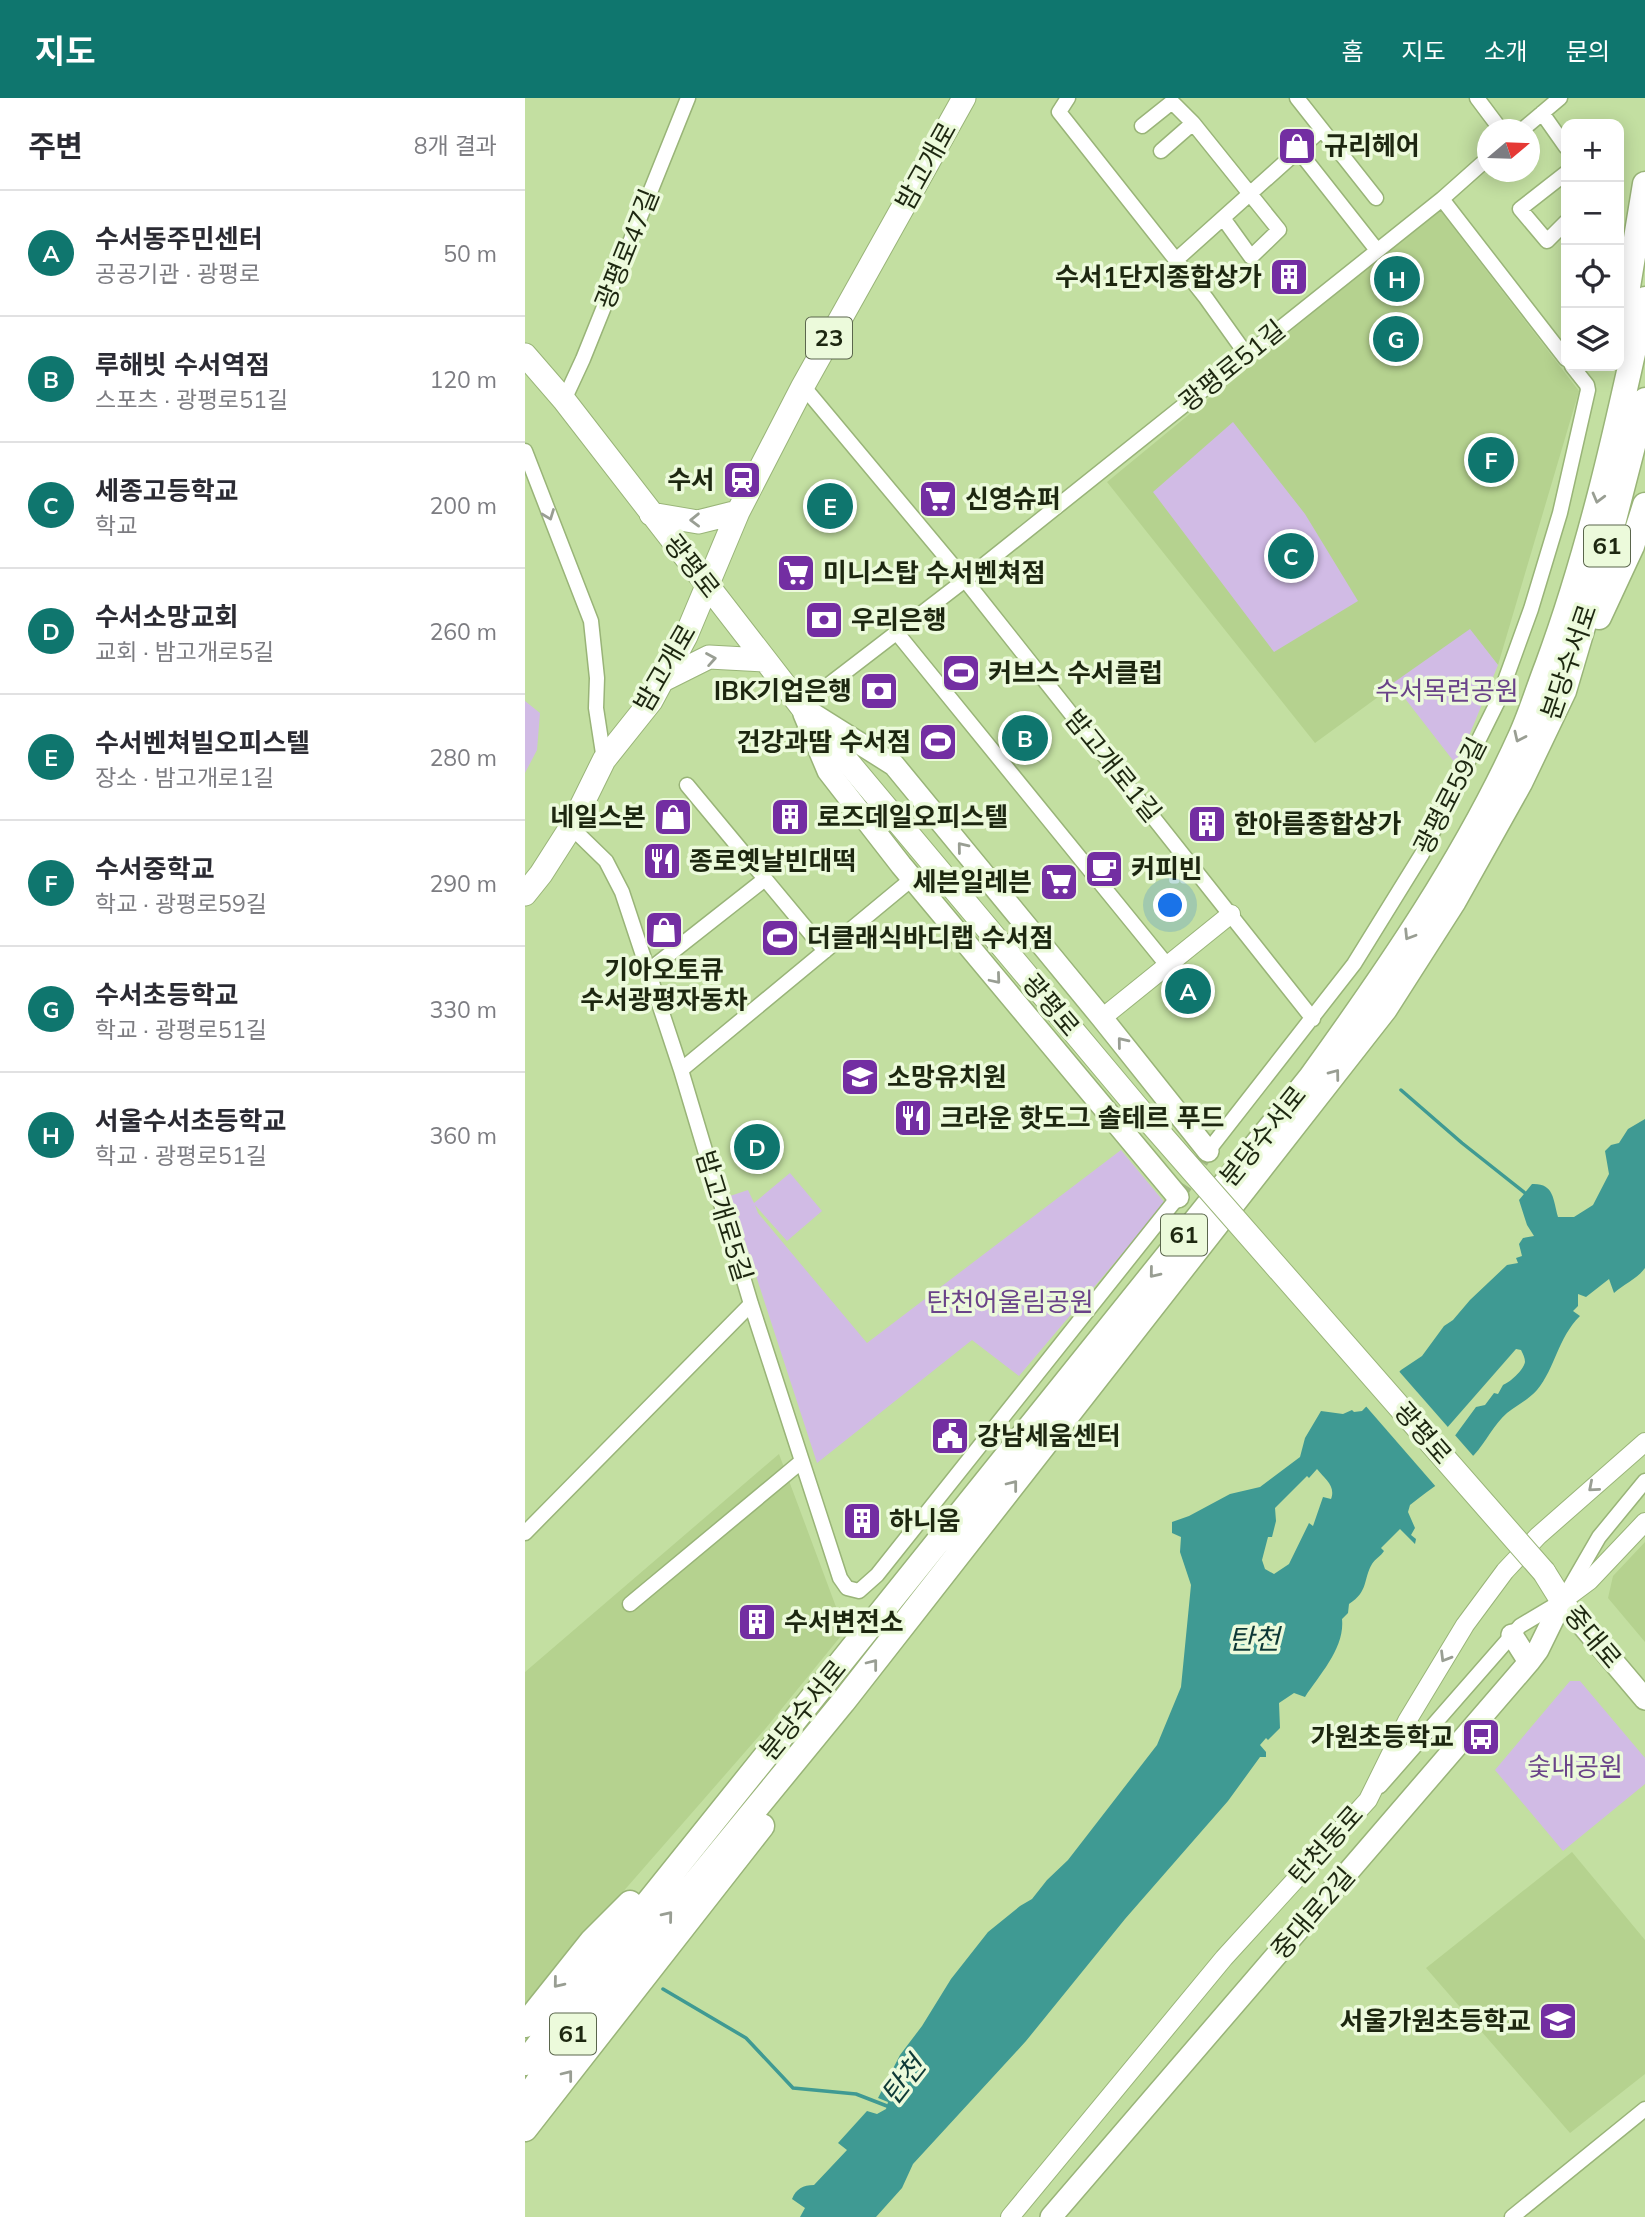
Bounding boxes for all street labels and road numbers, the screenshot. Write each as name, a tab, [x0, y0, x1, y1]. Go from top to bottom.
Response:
street label: 밤고개로	[888, 116, 963, 216]
street label: 광평로47길	[587, 184, 666, 314]
street label: 광평로51길	[1172, 313, 1291, 418]
road number: 23	[806, 318, 852, 358]
road number: 61	[1584, 526, 1630, 566]
street label: 광평로	[657, 527, 727, 604]
street label: 분당수서로	[1533, 600, 1604, 724]
street label: 밤고개로	[626, 618, 703, 717]
street label: 밤고개로1길	[1058, 703, 1169, 829]
street label: 광평로59길	[1406, 732, 1493, 860]
street label: 광평로	[1016, 967, 1087, 1043]
street label: 분당수서로	[1212, 1079, 1313, 1193]
street label: 밤고개로5길	[689, 1146, 760, 1285]
road number: 61	[1161, 1214, 1207, 1255]
street label: 광평로	[1387, 1395, 1459, 1471]
street label: 중대로	[1558, 1599, 1629, 1675]
street label: 분당수서로	[752, 1653, 853, 1767]
street label: 탄천동로	[1281, 1798, 1370, 1891]
street label: 중대로2길	[1264, 1860, 1362, 1965]
road number: 61	[550, 2013, 596, 2054]

